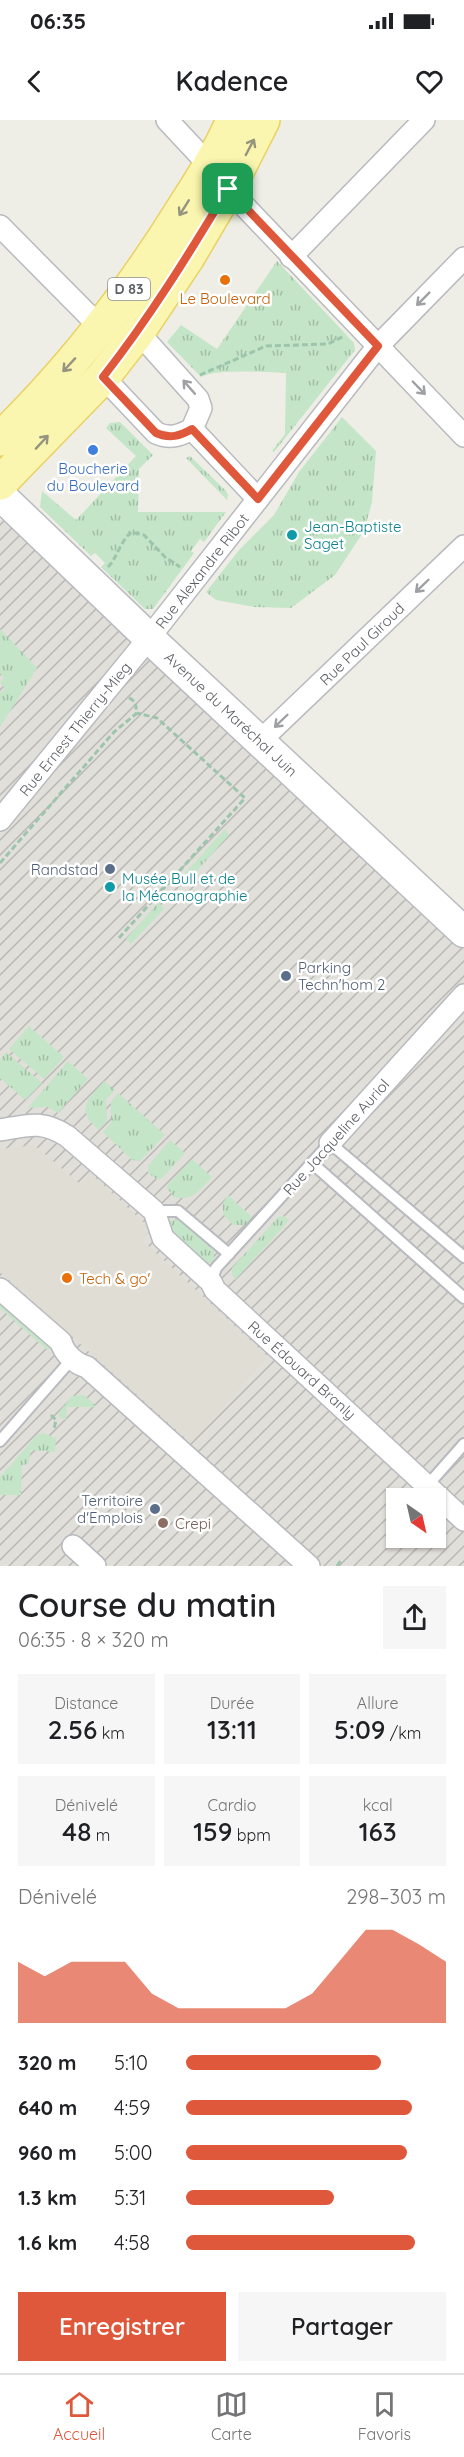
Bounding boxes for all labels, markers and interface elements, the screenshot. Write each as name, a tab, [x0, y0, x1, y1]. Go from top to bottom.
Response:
text: 06:35	[30, 7, 86, 35]
text: Kadence	[176, 64, 288, 98]
icon: back	[18, 65, 51, 98]
icon: heart	[413, 65, 446, 98]
one-way arrow	[245, 138, 256, 156]
pin	[202, 163, 253, 214]
icon: arrive	[211, 172, 244, 205]
one-way arrow	[178, 199, 191, 216]
marker: Le Boulevard	[218, 273, 232, 287]
road number: D 83	[108, 278, 150, 300]
place label: Le Boulevard	[179, 289, 271, 308]
one-way arrow	[415, 292, 430, 306]
one-way arrow	[62, 357, 76, 372]
one-way arrow	[182, 379, 195, 395]
one-way arrow	[411, 381, 426, 396]
one-way arrow	[35, 434, 49, 449]
marker: Boucherie du Boulevard	[86, 443, 100, 457]
place label: Boucherie du Boulevard	[47, 459, 139, 495]
street label: Rue Alexandre Ribot	[151, 510, 253, 632]
place label: Jean-Baptiste Saget	[304, 517, 402, 553]
marker: Jean-Baptiste Saget	[285, 528, 299, 542]
one-way arrow	[414, 579, 429, 593]
street label: Rue Paul Giroud	[316, 599, 408, 689]
street label: Avenue du Maréchal Juin	[161, 647, 301, 781]
street label: Rue Ernest Thierry-Mieg	[15, 658, 135, 800]
one-way arrow	[273, 714, 288, 728]
place label: Randstad	[31, 860, 98, 879]
marker: Randstad	[103, 862, 117, 876]
place label: Musée Bull et de la Mécanographie	[122, 869, 247, 905]
marker: Musée Bull et de la Mécanographie	[103, 880, 117, 894]
place label: Parking Techn'hom 2	[298, 958, 385, 994]
marker: Parking Techn'hom 2	[279, 969, 293, 983]
street label: Rue Jacqueline Auriol	[279, 1075, 393, 1199]
place label: Tech & go'	[79, 1269, 151, 1288]
marker: Tech & go'	[60, 1271, 74, 1285]
street label: Rue Édouard Branly	[244, 1317, 360, 1423]
north arrow	[386, 1488, 446, 1548]
map controls	[386, 1488, 446, 1548]
place label: Territoire d'Emplois	[77, 1491, 143, 1527]
marker: Territoire d'Emplois	[148, 1502, 162, 1516]
place label: Crepi	[175, 1514, 211, 1533]
marker: Crepi	[156, 1516, 170, 1530]
text: Course du matin	[18, 1584, 276, 1625]
button: share	[383, 1586, 446, 1649]
text: 06:35 · 8 × 320 m	[18, 1627, 169, 1652]
text: Distance	[54, 1693, 118, 1713]
text: Durée	[210, 1693, 254, 1713]
text: Allure	[357, 1693, 398, 1713]
text: 2.56	[48, 1713, 97, 1746]
text: 13:11	[207, 1713, 257, 1746]
text: 5:09	[334, 1713, 386, 1746]
text: km	[97, 1723, 125, 1743]
text: /km	[386, 1723, 421, 1743]
text: Dénivelé	[55, 1795, 118, 1815]
text: Cardio	[208, 1795, 256, 1815]
text: kcal	[363, 1795, 393, 1815]
text: 48	[62, 1815, 91, 1848]
text: 159	[193, 1815, 233, 1848]
text: 163	[359, 1815, 397, 1848]
text: m	[91, 1825, 110, 1845]
text: bpm	[233, 1825, 271, 1845]
text: Dénivelé	[18, 1884, 97, 1909]
text: 298–303 m	[346, 1884, 446, 1909]
text: 320 m	[18, 2050, 76, 2075]
text: 5:10	[114, 2050, 148, 2075]
text: 640 m	[18, 2095, 77, 2120]
text: 4:59	[114, 2095, 150, 2120]
text: 960 m	[18, 2140, 77, 2165]
text: 5:00	[114, 2140, 152, 2165]
text: 1.3 km	[18, 2185, 77, 2210]
text: 5:31	[114, 2185, 147, 2210]
text: 1.6 km	[18, 2230, 77, 2255]
text: 4:58	[114, 2230, 150, 2255]
button: Enregistrer	[18, 2292, 226, 2361]
button: Partager	[238, 2292, 446, 2361]
tab: Accueil	[53, 2388, 105, 2444]
tab: Carte	[211, 2388, 252, 2444]
tab: Favoris	[358, 2388, 411, 2444]

